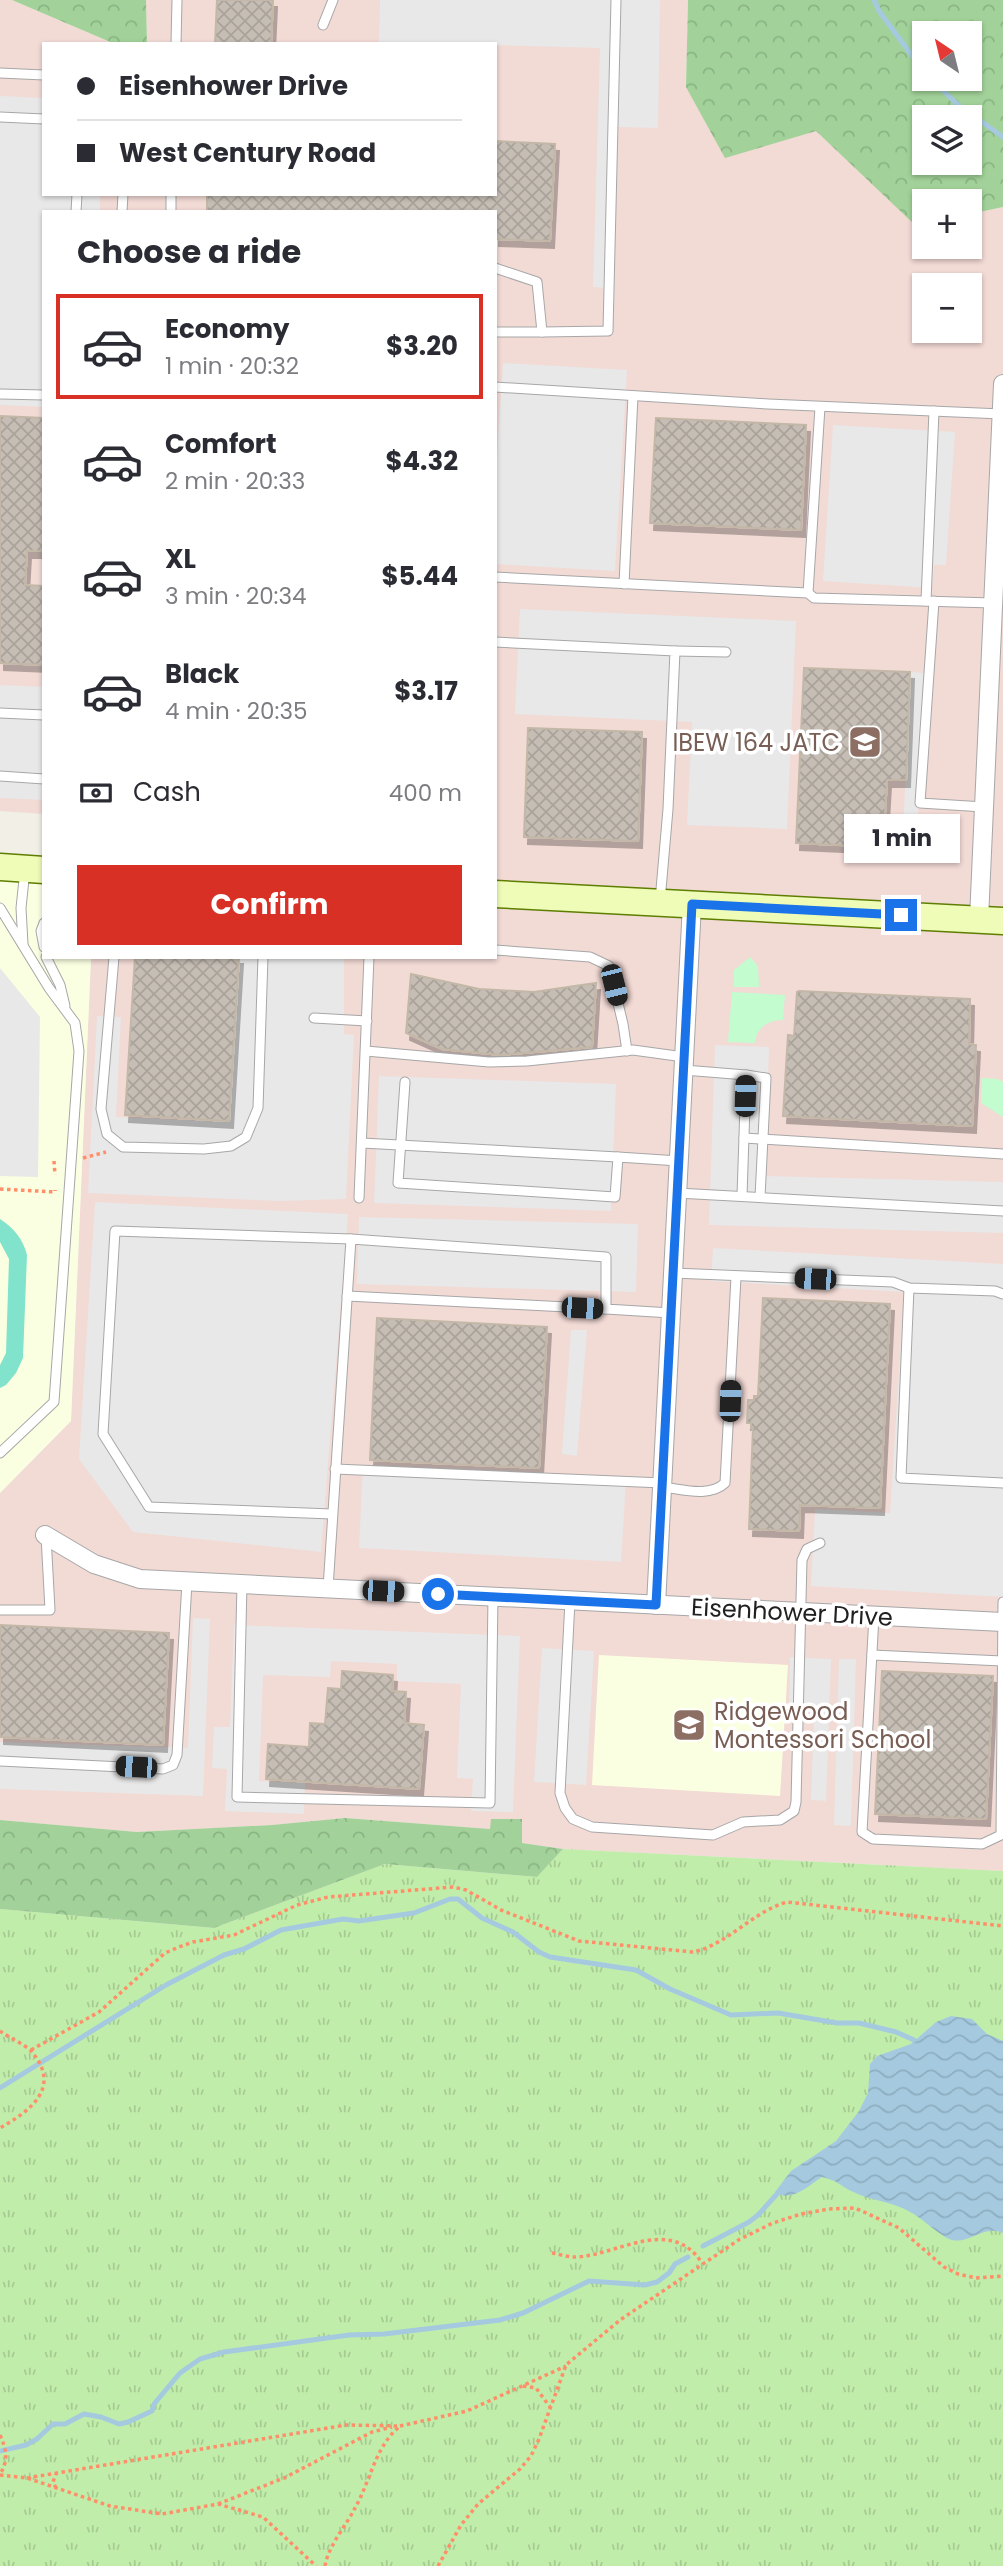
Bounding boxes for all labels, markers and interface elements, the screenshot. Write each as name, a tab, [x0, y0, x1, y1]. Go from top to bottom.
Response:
north arrow	[912, 21, 982, 91]
map controls	[912, 21, 982, 343]
text: Eisenhower Drive	[119, 68, 348, 104]
button: layers	[912, 105, 982, 175]
text: West Century Road	[119, 135, 376, 171]
button: +	[912, 189, 982, 259]
text: Choose a ride	[77, 229, 301, 274]
button: −	[912, 273, 982, 343]
text: Economy	[165, 311, 289, 347]
icon: car	[81, 315, 144, 378]
text: $3.20	[386, 328, 458, 364]
text: 1 min · 20:32	[165, 350, 299, 382]
text: Comfort	[165, 426, 277, 462]
icon: car	[81, 430, 144, 493]
text: $4.32	[385, 443, 458, 479]
text: 2 min · 20:33	[165, 465, 305, 497]
text: XL	[165, 541, 196, 577]
icon: car	[81, 545, 144, 608]
text: $5.44	[381, 558, 458, 594]
text: 3 min · 20:34	[165, 580, 307, 612]
text: Black	[165, 656, 239, 692]
icon: car	[81, 660, 144, 723]
text: $3.17	[394, 673, 458, 709]
text: 4 min · 20:35	[165, 695, 307, 727]
school or university icon: IBEW 164 JATC	[846, 723, 884, 761]
place label: IBEW 164 JATC	[672, 726, 840, 759]
icon: cash	[77, 774, 115, 812]
text: Cash	[133, 774, 201, 810]
text: 400 m	[389, 777, 462, 809]
callout: 1 min	[843, 814, 959, 862]
text: 1 min	[872, 822, 932, 854]
button: Confirm	[77, 865, 462, 945]
route end	[885, 899, 917, 931]
car	[599, 962, 630, 1008]
car	[734, 1075, 757, 1117]
car	[794, 1268, 837, 1290]
car	[561, 1296, 604, 1320]
car	[719, 1380, 742, 1422]
route start	[422, 1578, 454, 1610]
car	[362, 1579, 405, 1603]
street label: Eisenhower Drive	[690, 1590, 894, 1634]
place label: Ridgewood Montessori School	[714, 1695, 931, 1756]
school or university icon: Ridgewood Montessori School	[670, 1706, 708, 1744]
car	[115, 1755, 158, 1779]

